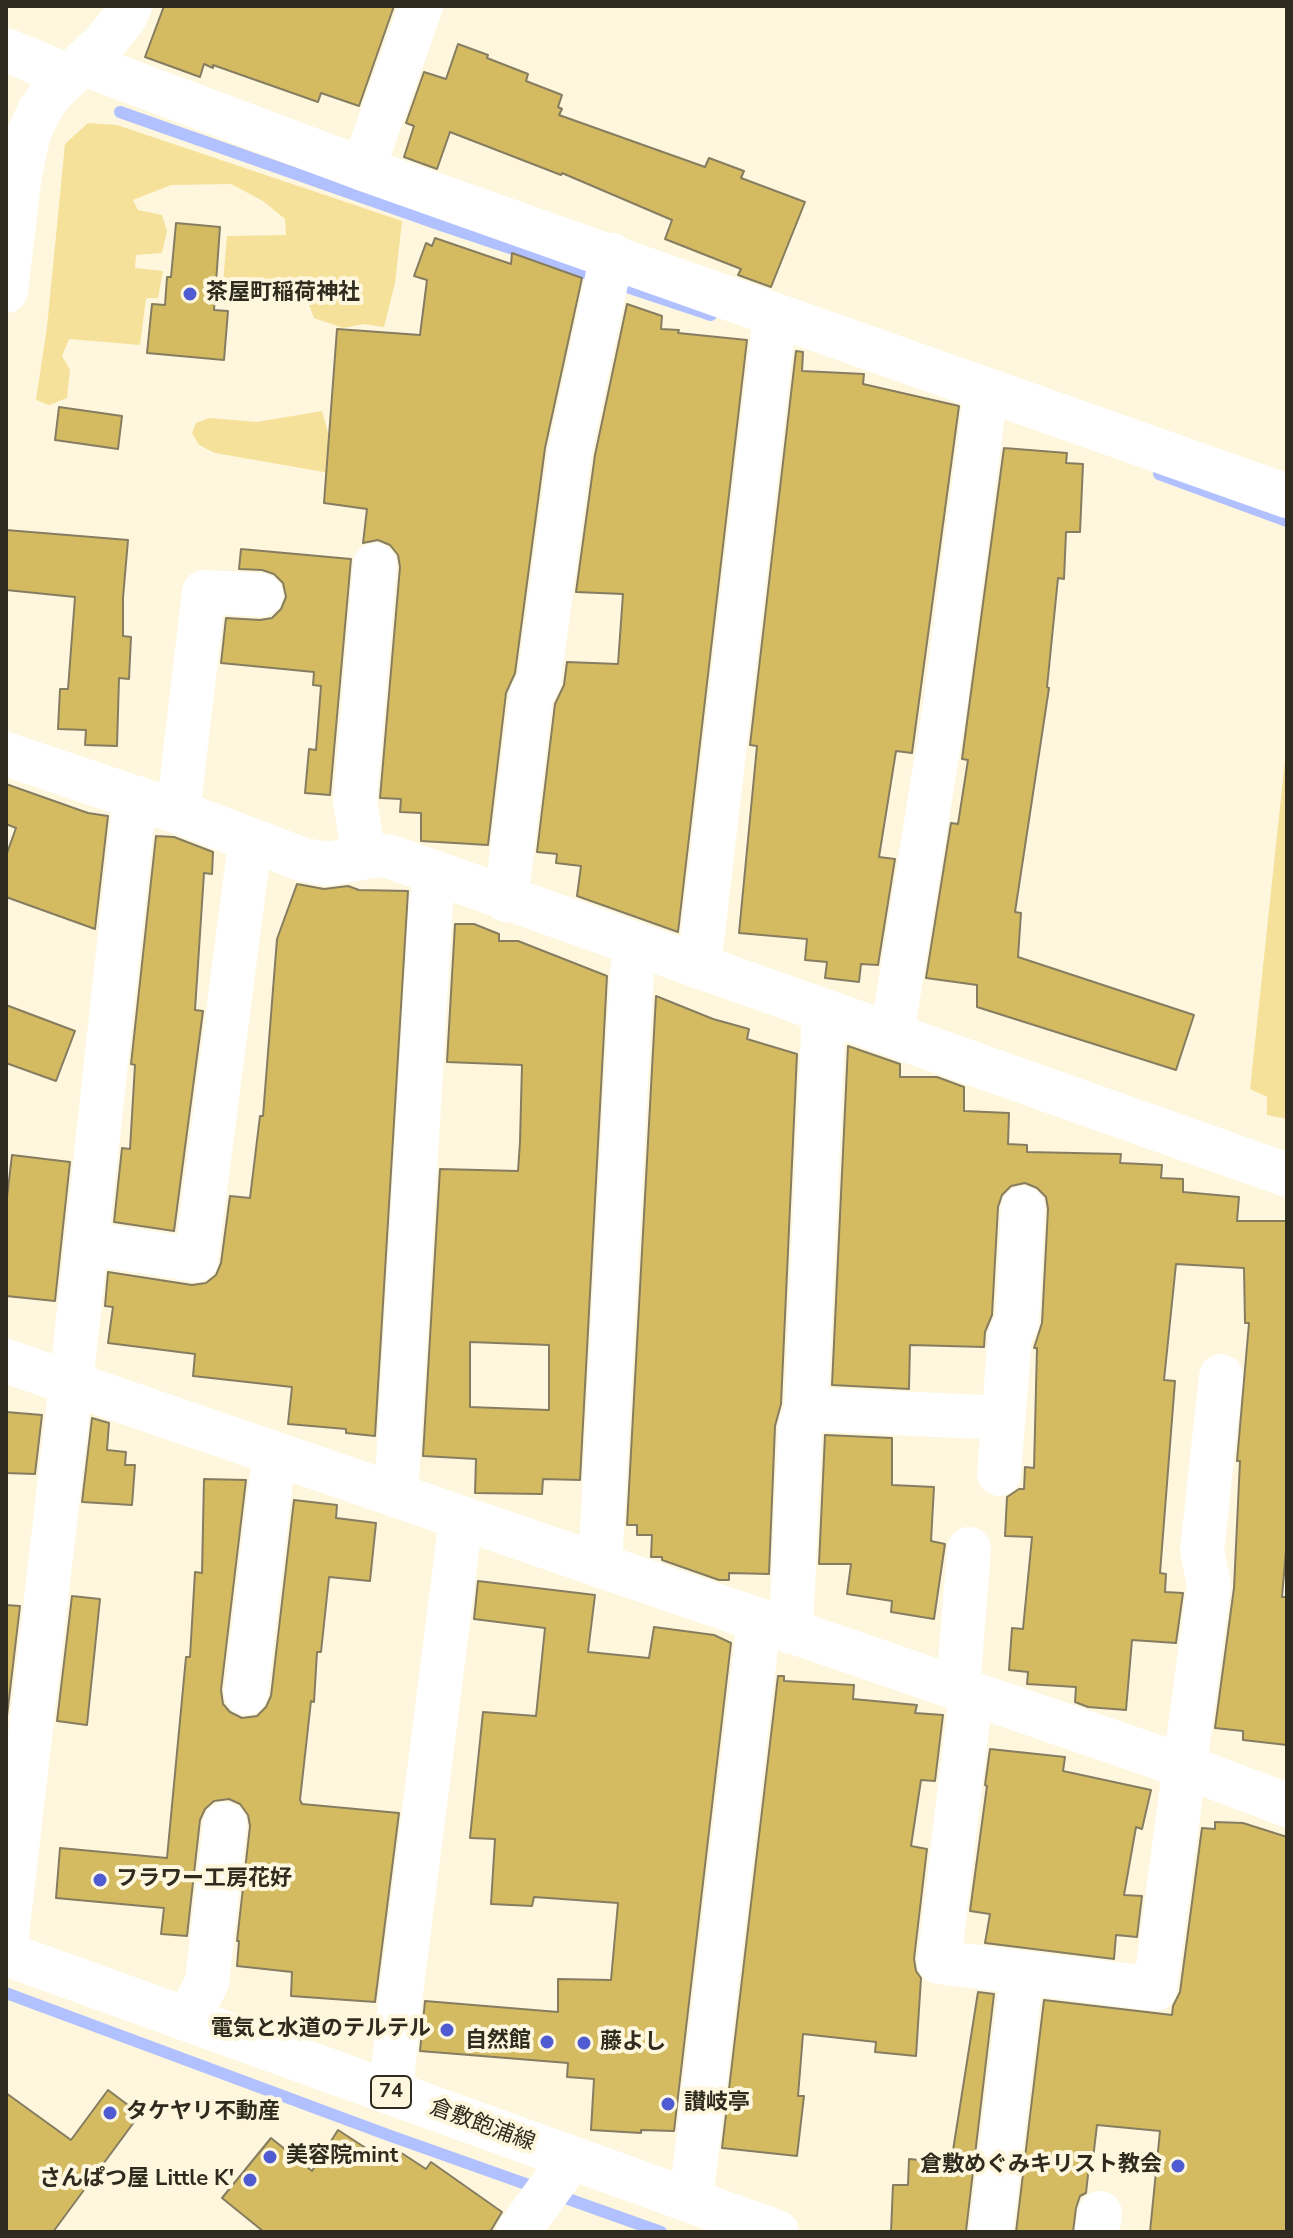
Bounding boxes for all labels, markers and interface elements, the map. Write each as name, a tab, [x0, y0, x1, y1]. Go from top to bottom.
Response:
place label: 茶屋町稲荷神社	[206, 281, 360, 307]
marker: 茶屋町稲荷神社	[181, 285, 199, 303]
place label: フラワー工房花好	[116, 1867, 292, 1893]
marker: フラワー工房花好	[91, 1871, 109, 1889]
place label: 電気と水道のテルテル	[211, 2017, 431, 2043]
marker: 電気と水道のテルテル	[438, 2021, 456, 2039]
place label: 自然館	[465, 2029, 531, 2055]
place label: 藤よし	[600, 2030, 666, 2056]
marker: 自然館	[538, 2033, 556, 2051]
marker: 藤よし	[575, 2034, 593, 2052]
road number: 74	[371, 2076, 411, 2108]
place label: 讃岐亭	[684, 2091, 750, 2117]
street label: 倉敷飽浦線	[426, 2095, 538, 2157]
marker: 讃岐亭	[659, 2095, 677, 2113]
place label: タケヤリ不動産	[126, 2100, 280, 2126]
marker: タケヤリ不動産	[101, 2104, 119, 2122]
place label: 美容院mint	[286, 2144, 398, 2170]
marker: 美容院mint	[261, 2148, 279, 2166]
place label: 倉敷めぐみキリスト教会	[920, 2153, 1162, 2179]
marker: 倉敷めぐみキリスト教会	[1169, 2157, 1187, 2175]
place label: さんぱつ屋 Little K'	[39, 2167, 234, 2193]
marker: さんぱつ屋 Little K'	[241, 2171, 259, 2189]

